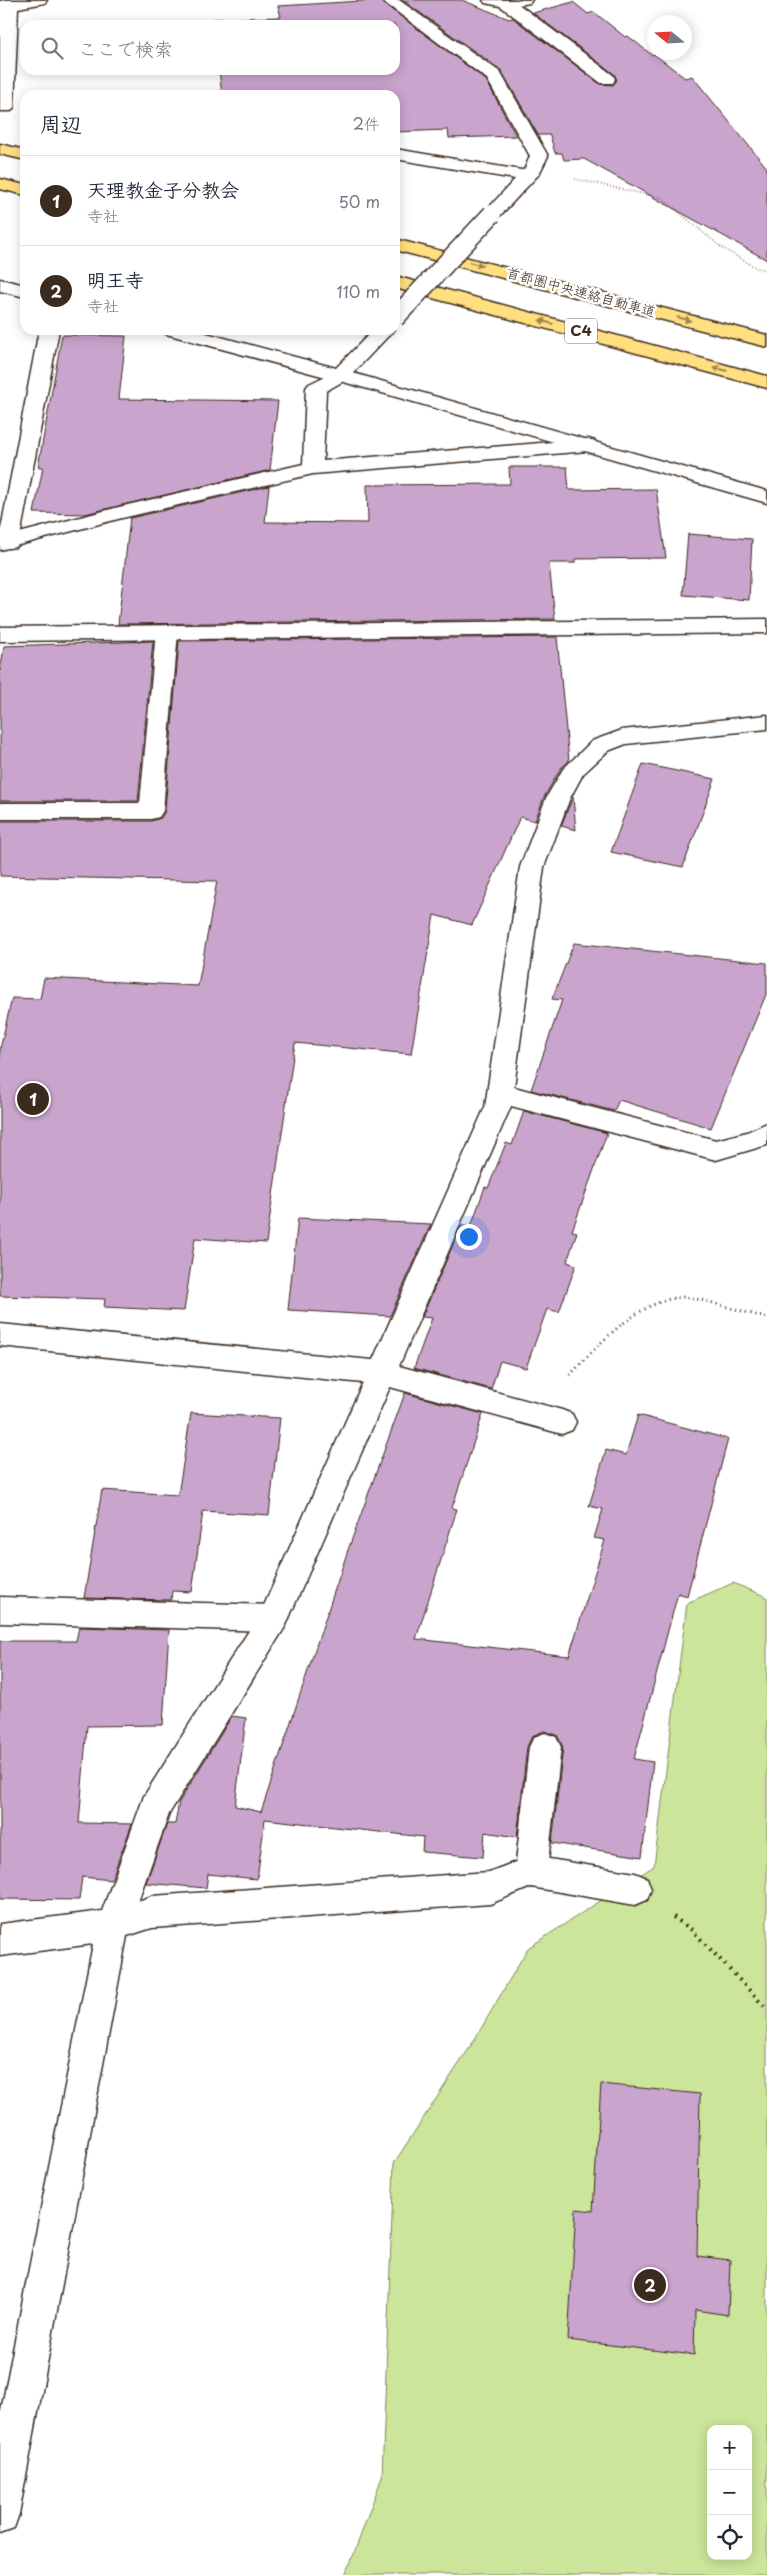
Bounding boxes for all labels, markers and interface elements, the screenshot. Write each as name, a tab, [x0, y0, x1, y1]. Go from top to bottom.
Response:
north arrow	[647, 15, 692, 60]
search box	[20, 20, 400, 75]
icon: search	[38, 34, 66, 62]
text: ここで検索	[78, 34, 173, 62]
text: 周辺	[40, 107, 82, 139]
text: 2件	[353, 111, 380, 135]
text: 天理教金子分教会	[87, 175, 239, 203]
text: 1	[52, 189, 60, 213]
text: 50 m	[339, 189, 380, 213]
text: 寺社	[87, 203, 119, 227]
one-way arrow	[469, 260, 484, 268]
street label: 首都圏中央連絡自動車道	[504, 261, 658, 322]
text: 明王寺	[87, 265, 144, 293]
text: 2	[50, 279, 62, 303]
text: 110 m	[337, 279, 380, 303]
text: 寺社	[87, 293, 119, 317]
one-way arrow	[677, 315, 692, 323]
one-way arrow	[539, 317, 554, 325]
road number: C4	[565, 318, 597, 344]
one-way arrow	[712, 365, 728, 373]
pin: 1	[17, 1080, 49, 1118]
your location	[456, 1224, 482, 1250]
pin: 2	[634, 2266, 666, 2304]
map controls	[707, 2425, 752, 2560]
button: +	[707, 2425, 752, 2470]
button: −	[707, 2470, 752, 2515]
button: locate	[707, 2515, 752, 2560]

